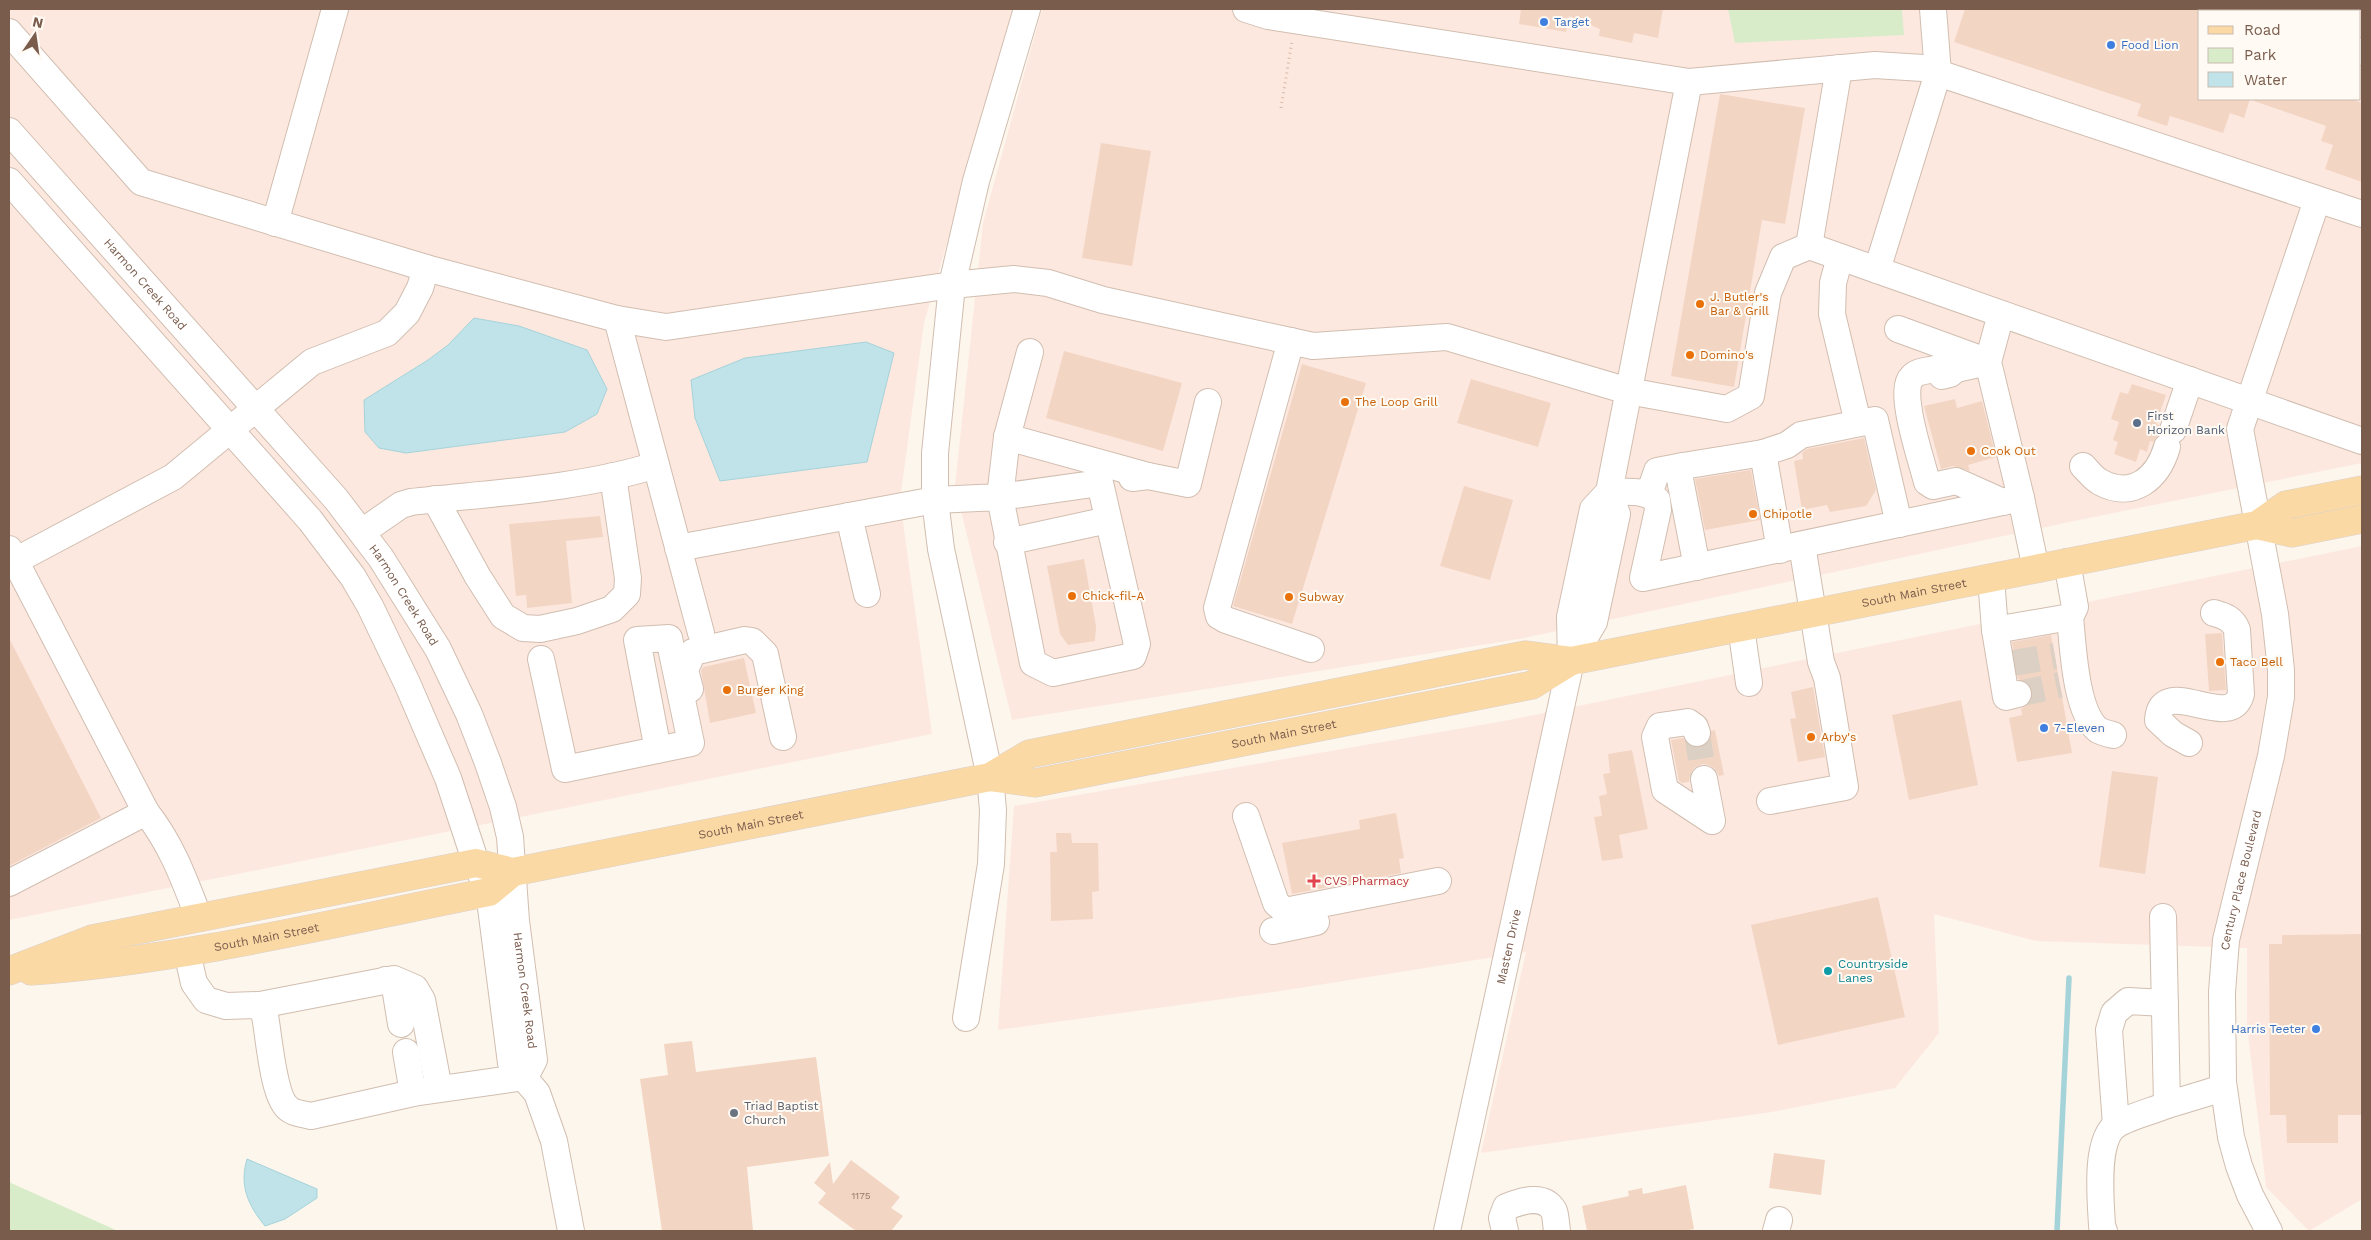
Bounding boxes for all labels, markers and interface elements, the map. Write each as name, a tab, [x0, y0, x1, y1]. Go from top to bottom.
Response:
north arrow	[10, 10, 60, 60]
legend	[2198, 10, 2361, 100]
text: N	[31, 13, 45, 31]
place label: Target	[1554, 15, 1590, 29]
marker: Target	[1538, 16, 1550, 28]
text: Road	[2244, 21, 2281, 39]
place label: Food Lion	[2121, 38, 2179, 52]
marker: Food Lion	[2105, 39, 2117, 51]
text: Park	[2244, 46, 2277, 64]
text: Water	[2244, 71, 2287, 89]
street label: Harmon Creek Road	[101, 236, 189, 333]
place label: J. Butler's Bar & Grill	[1710, 290, 1769, 318]
marker: J. Butler's Bar & Grill	[1694, 298, 1706, 310]
place label: Domino's	[1700, 348, 1754, 362]
marker: Domino's	[1684, 349, 1696, 361]
place label: The Loop Grill	[1355, 395, 1438, 409]
marker: The Loop Grill	[1339, 396, 1351, 408]
place label: First Horizon Bank	[2147, 409, 2225, 437]
marker: First Horizon Bank	[2131, 417, 2143, 429]
place label: Cook Out	[1981, 444, 2036, 458]
marker: Cook Out	[1965, 445, 1977, 457]
place label: Chipotle	[1763, 507, 1812, 521]
marker: Chipotle	[1747, 508, 1759, 520]
street label: Harmon Creek Road	[366, 542, 441, 648]
street label: South Main Street	[1860, 576, 1968, 610]
place label: Chick-fil-A	[1082, 589, 1144, 603]
marker: Chick-fil-A	[1066, 590, 1078, 602]
place label: Subway	[1299, 590, 1345, 604]
marker: Subway	[1283, 591, 1295, 603]
place label: Taco Bell	[2230, 655, 2283, 669]
marker: Taco Bell	[2214, 656, 2226, 668]
place label: Burger King	[737, 683, 804, 697]
marker: Burger King	[721, 684, 733, 696]
street label: South Main Street	[1230, 717, 1338, 751]
place label: 7-Eleven	[2054, 721, 2105, 735]
marker: 7-Eleven	[2038, 722, 2050, 734]
place label: Arby's	[1821, 730, 1856, 744]
marker: Arby's	[1805, 731, 1817, 743]
street label: South Main Street	[697, 807, 805, 842]
street label: Century Place Boulevard	[2218, 809, 2264, 951]
place label: CVS Pharmacy	[1324, 874, 1410, 888]
marker: CVS Pharmacy	[1308, 875, 1320, 887]
street label: Masten Drive	[1494, 908, 1524, 986]
street label: South Main Street	[213, 920, 320, 954]
street label: Harmon Creek Road	[511, 931, 539, 1050]
place label: Countryside Lanes	[1838, 957, 1908, 985]
marker: Countryside Lanes	[1822, 965, 1834, 977]
place label: Harris Teeter	[2231, 1022, 2306, 1036]
marker: Harris Teeter	[2310, 1023, 2322, 1035]
place label: Triad Baptist Church	[744, 1099, 819, 1127]
marker: Triad Baptist Church	[728, 1107, 740, 1119]
house number: 1175	[851, 1190, 871, 1201]

